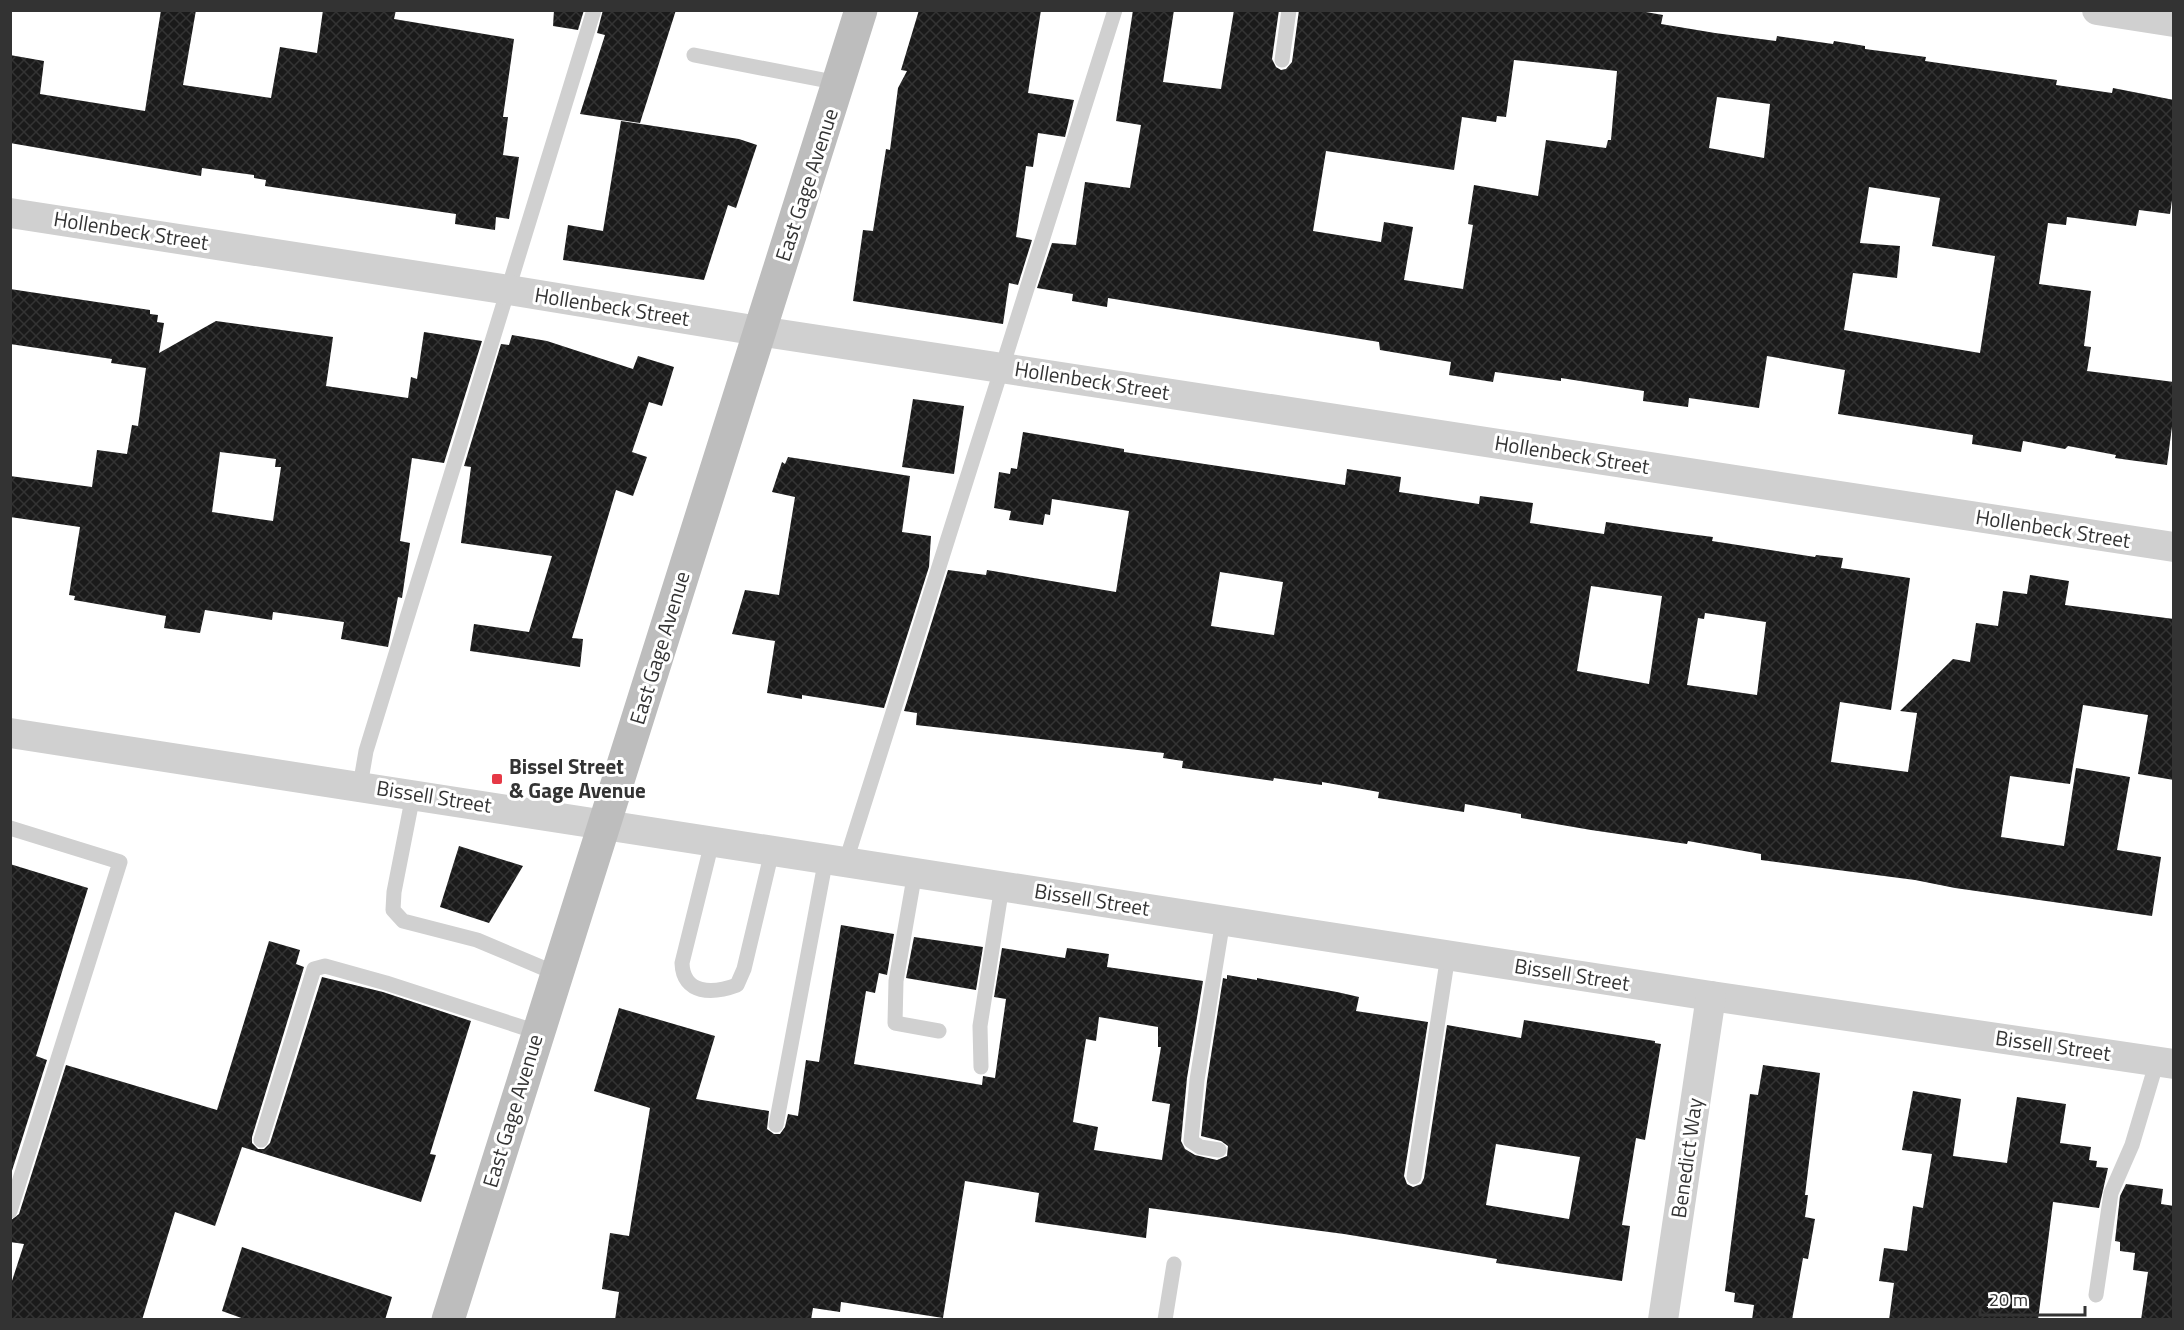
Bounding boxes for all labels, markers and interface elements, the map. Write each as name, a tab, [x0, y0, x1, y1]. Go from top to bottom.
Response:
street label: East Gage Avenue	[766, 104, 846, 265]
street label: Hollenbeck Street	[51, 202, 211, 258]
street label: Hollenbeck Street	[532, 278, 692, 334]
street label: Hollenbeck Street	[1012, 352, 1172, 408]
street label: Hollenbeck Street	[1492, 426, 1652, 482]
street label: Hollenbeck Street	[1973, 500, 2133, 556]
street label: East Gage Avenue	[620, 567, 698, 728]
place label: Bissel Street & Gage Avenue	[509, 750, 646, 806]
street label: Bissell Street	[374, 771, 495, 821]
marker: Bissel Street & Gage Avenue	[490, 772, 504, 786]
street label: Bissell Street	[1032, 874, 1153, 924]
street label: Bissell Street	[1512, 949, 1633, 999]
street label: Bissell Street	[1993, 1021, 2113, 1069]
street label: East Gage Avenue	[473, 1030, 551, 1191]
street label: Benedict Way	[1662, 1096, 1710, 1220]
scale bar	[1980, 1279, 2085, 1317]
text: 20 m	[1989, 1286, 2028, 1313]

